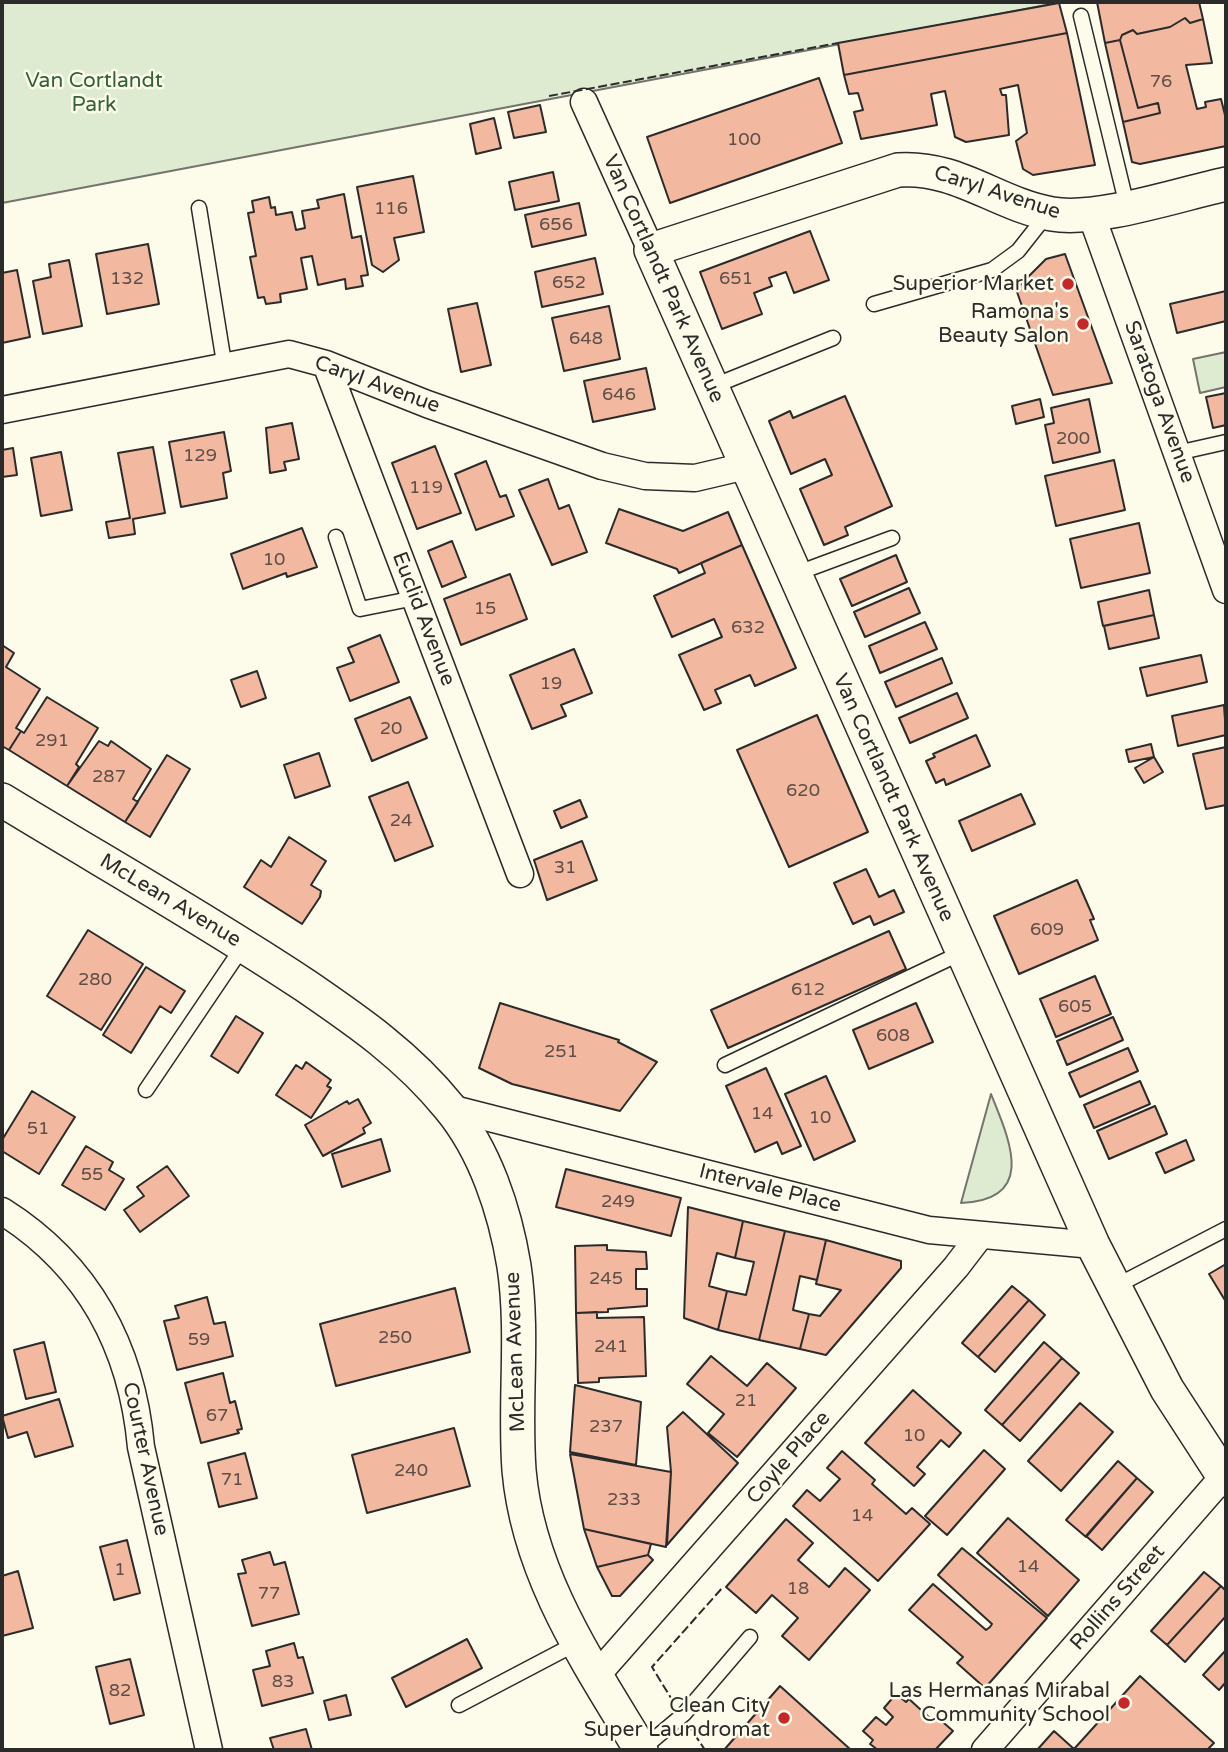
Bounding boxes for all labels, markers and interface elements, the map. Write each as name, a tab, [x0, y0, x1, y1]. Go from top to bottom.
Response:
park label: Van Cortlandt Park	[25, 68, 163, 118]
house number: 76	[1150, 71, 1172, 93]
house number: 100	[727, 129, 761, 151]
street label: Van Cortlandt Park Avenue	[597, 151, 729, 407]
street label: Caryl Avenue	[931, 161, 1063, 225]
house number: 116	[374, 198, 408, 220]
house number: 656	[539, 214, 573, 236]
house number: 132	[110, 268, 144, 290]
house number: 651	[719, 268, 753, 290]
place label: Superior Market	[892, 271, 1054, 297]
house number: 652	[552, 272, 586, 294]
marker: Superior Market	[1060, 276, 1076, 292]
place label: Ramona's Beauty Salon	[938, 299, 1069, 349]
marker: Ramona's Beauty Salon	[1075, 316, 1091, 332]
street label: Saratoga Avenue	[1118, 318, 1200, 486]
house number: 648	[569, 328, 603, 350]
street label: Caryl Avenue	[311, 351, 443, 419]
house number: 646	[602, 384, 636, 406]
house number: 200	[1056, 428, 1090, 450]
house number: 129	[183, 445, 217, 467]
house number: 119	[409, 477, 443, 499]
street label: Euclid Avenue	[386, 548, 460, 690]
house number: 10	[263, 549, 285, 571]
house number: 15	[474, 598, 496, 620]
house number: 632	[731, 617, 765, 639]
street label: Van Cortlandt Park Avenue	[827, 670, 959, 926]
house number: 19	[540, 673, 562, 695]
house number: 20	[380, 718, 402, 740]
house number: 291	[35, 730, 69, 752]
house number: 287	[92, 766, 126, 788]
house number: 620	[786, 780, 820, 802]
house number: 24	[390, 810, 412, 832]
street label: McLean Avenue	[95, 849, 245, 953]
house number: 31	[554, 857, 576, 879]
house number: 609	[1030, 919, 1064, 941]
house number: 280	[78, 969, 112, 991]
house number: 612	[791, 979, 825, 1001]
house number: 605	[1058, 996, 1092, 1018]
house number: 608	[876, 1025, 910, 1047]
house number: 251	[544, 1041, 578, 1063]
house number: 14	[751, 1103, 773, 1125]
house number: 10	[809, 1107, 831, 1129]
house number: 51	[27, 1118, 49, 1140]
street label: Intervale Place	[696, 1159, 844, 1219]
house number: 55	[81, 1164, 103, 1186]
house number: 249	[601, 1191, 635, 1213]
house number: 245	[589, 1268, 623, 1290]
street label: McLean Avenue	[501, 1271, 531, 1433]
house number: 250	[378, 1327, 412, 1349]
house number: 59	[188, 1329, 210, 1351]
house number: 241	[594, 1336, 628, 1358]
street label: Courter Avenue	[116, 1380, 174, 1538]
house number: 21	[735, 1390, 757, 1412]
house number: 67	[206, 1405, 228, 1427]
street label: Coyle Place	[742, 1406, 836, 1510]
house number: 237	[589, 1416, 623, 1438]
house number: 10	[903, 1425, 925, 1447]
house number: 240	[394, 1460, 428, 1482]
house number: 71	[221, 1469, 243, 1491]
house number: 233	[607, 1489, 641, 1511]
house number: 14	[851, 1505, 873, 1527]
street label: Rollins Street	[1065, 1540, 1171, 1656]
house number: 14	[1017, 1556, 1039, 1578]
house number: 1	[114, 1559, 126, 1581]
house number: 18	[787, 1578, 809, 1600]
house number: 77	[258, 1583, 280, 1605]
house number: 83	[272, 1671, 294, 1693]
place label: Las Hermanas Mirabal Community School	[888, 1678, 1110, 1728]
house number: 82	[109, 1680, 131, 1702]
place label: Clean City Super Laundromat	[584, 1693, 770, 1743]
marker: Las Hermanas Mirabal Community School	[1116, 1695, 1132, 1711]
marker: Clean City Super Laundromat	[776, 1710, 792, 1726]

